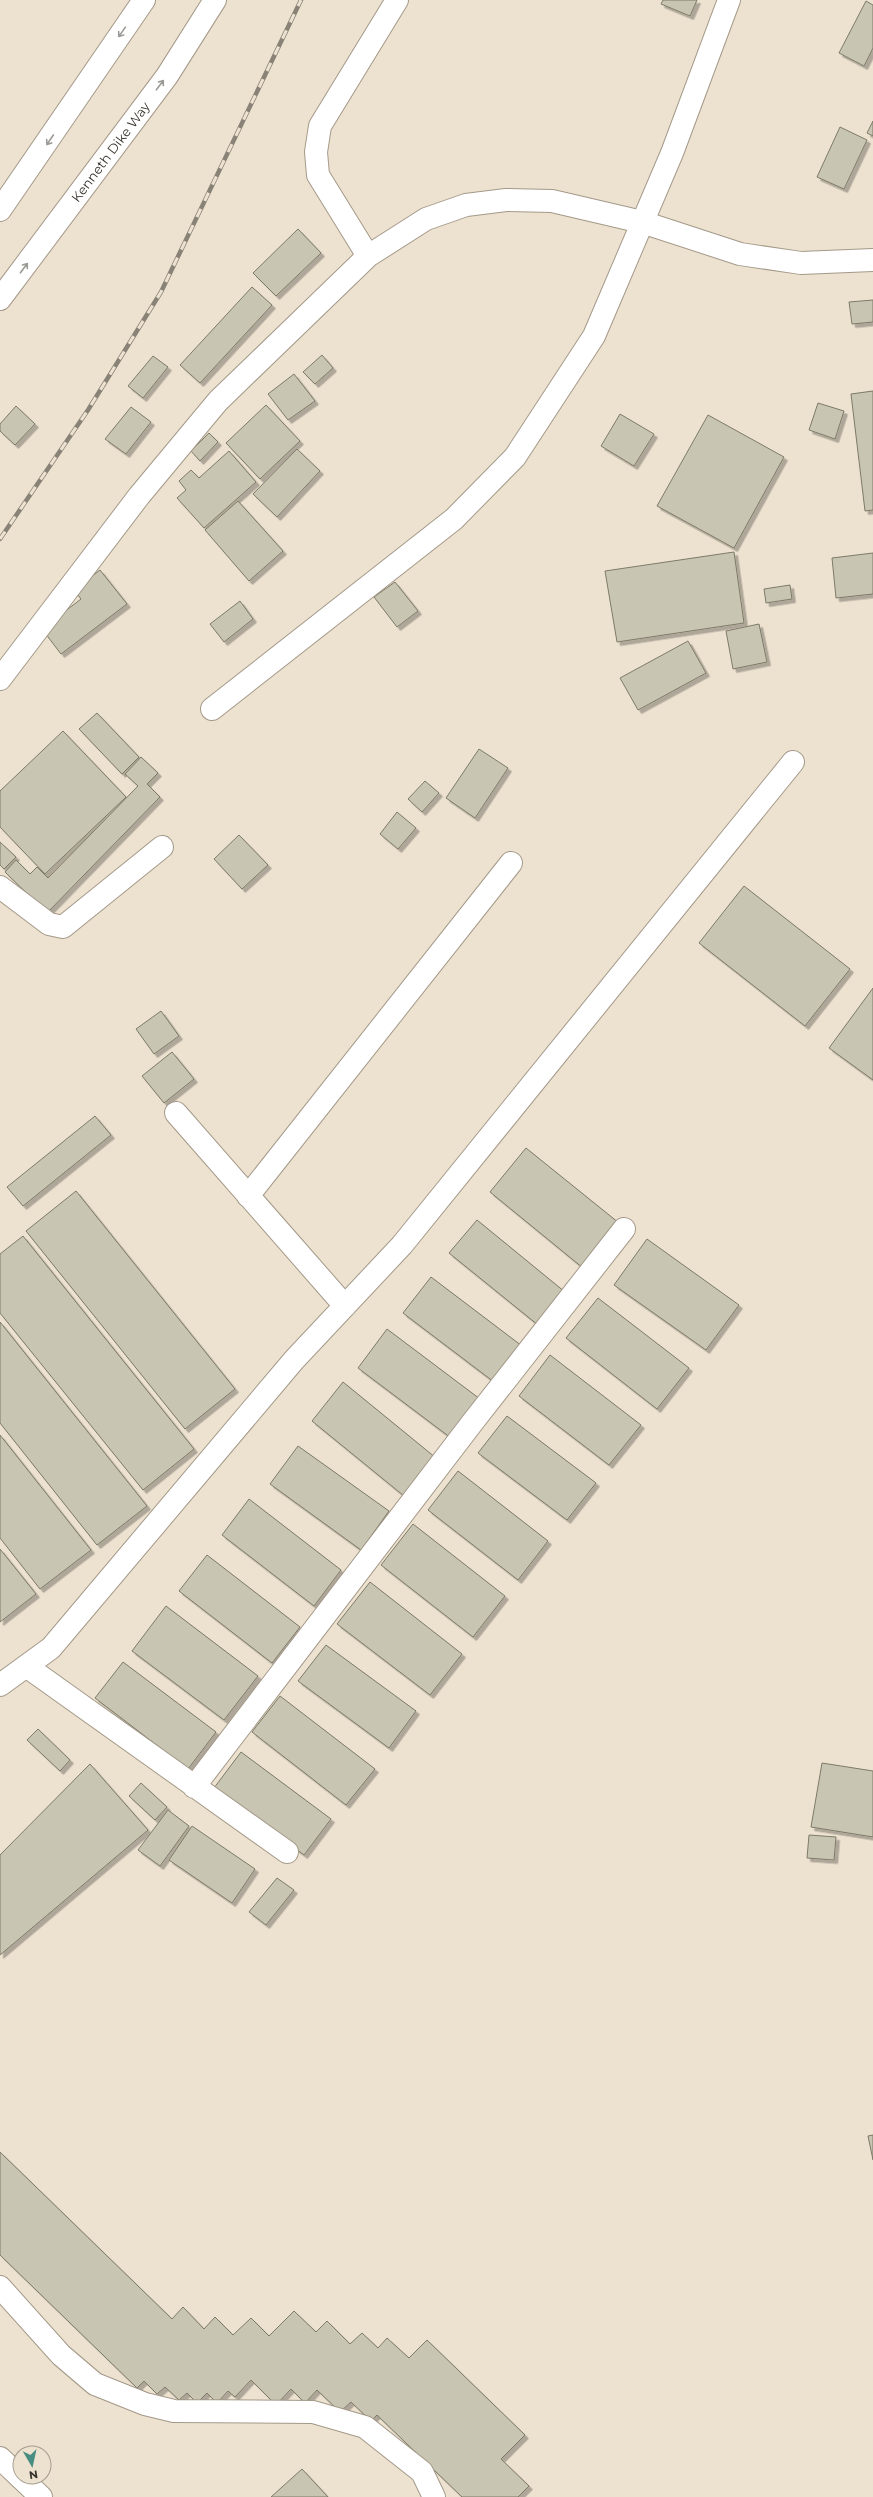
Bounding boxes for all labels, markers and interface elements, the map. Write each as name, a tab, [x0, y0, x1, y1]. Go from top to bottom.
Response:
one-way arrow	[118, 26, 126, 37]
one-way arrow	[156, 80, 165, 91]
street label: Kenneth Dike Way	[68, 98, 154, 205]
one-way arrow	[46, 134, 54, 145]
one-way arrow	[20, 263, 29, 274]
north arrow	[12, 2445, 52, 2485]
text: N	[28, 2467, 39, 2482]

